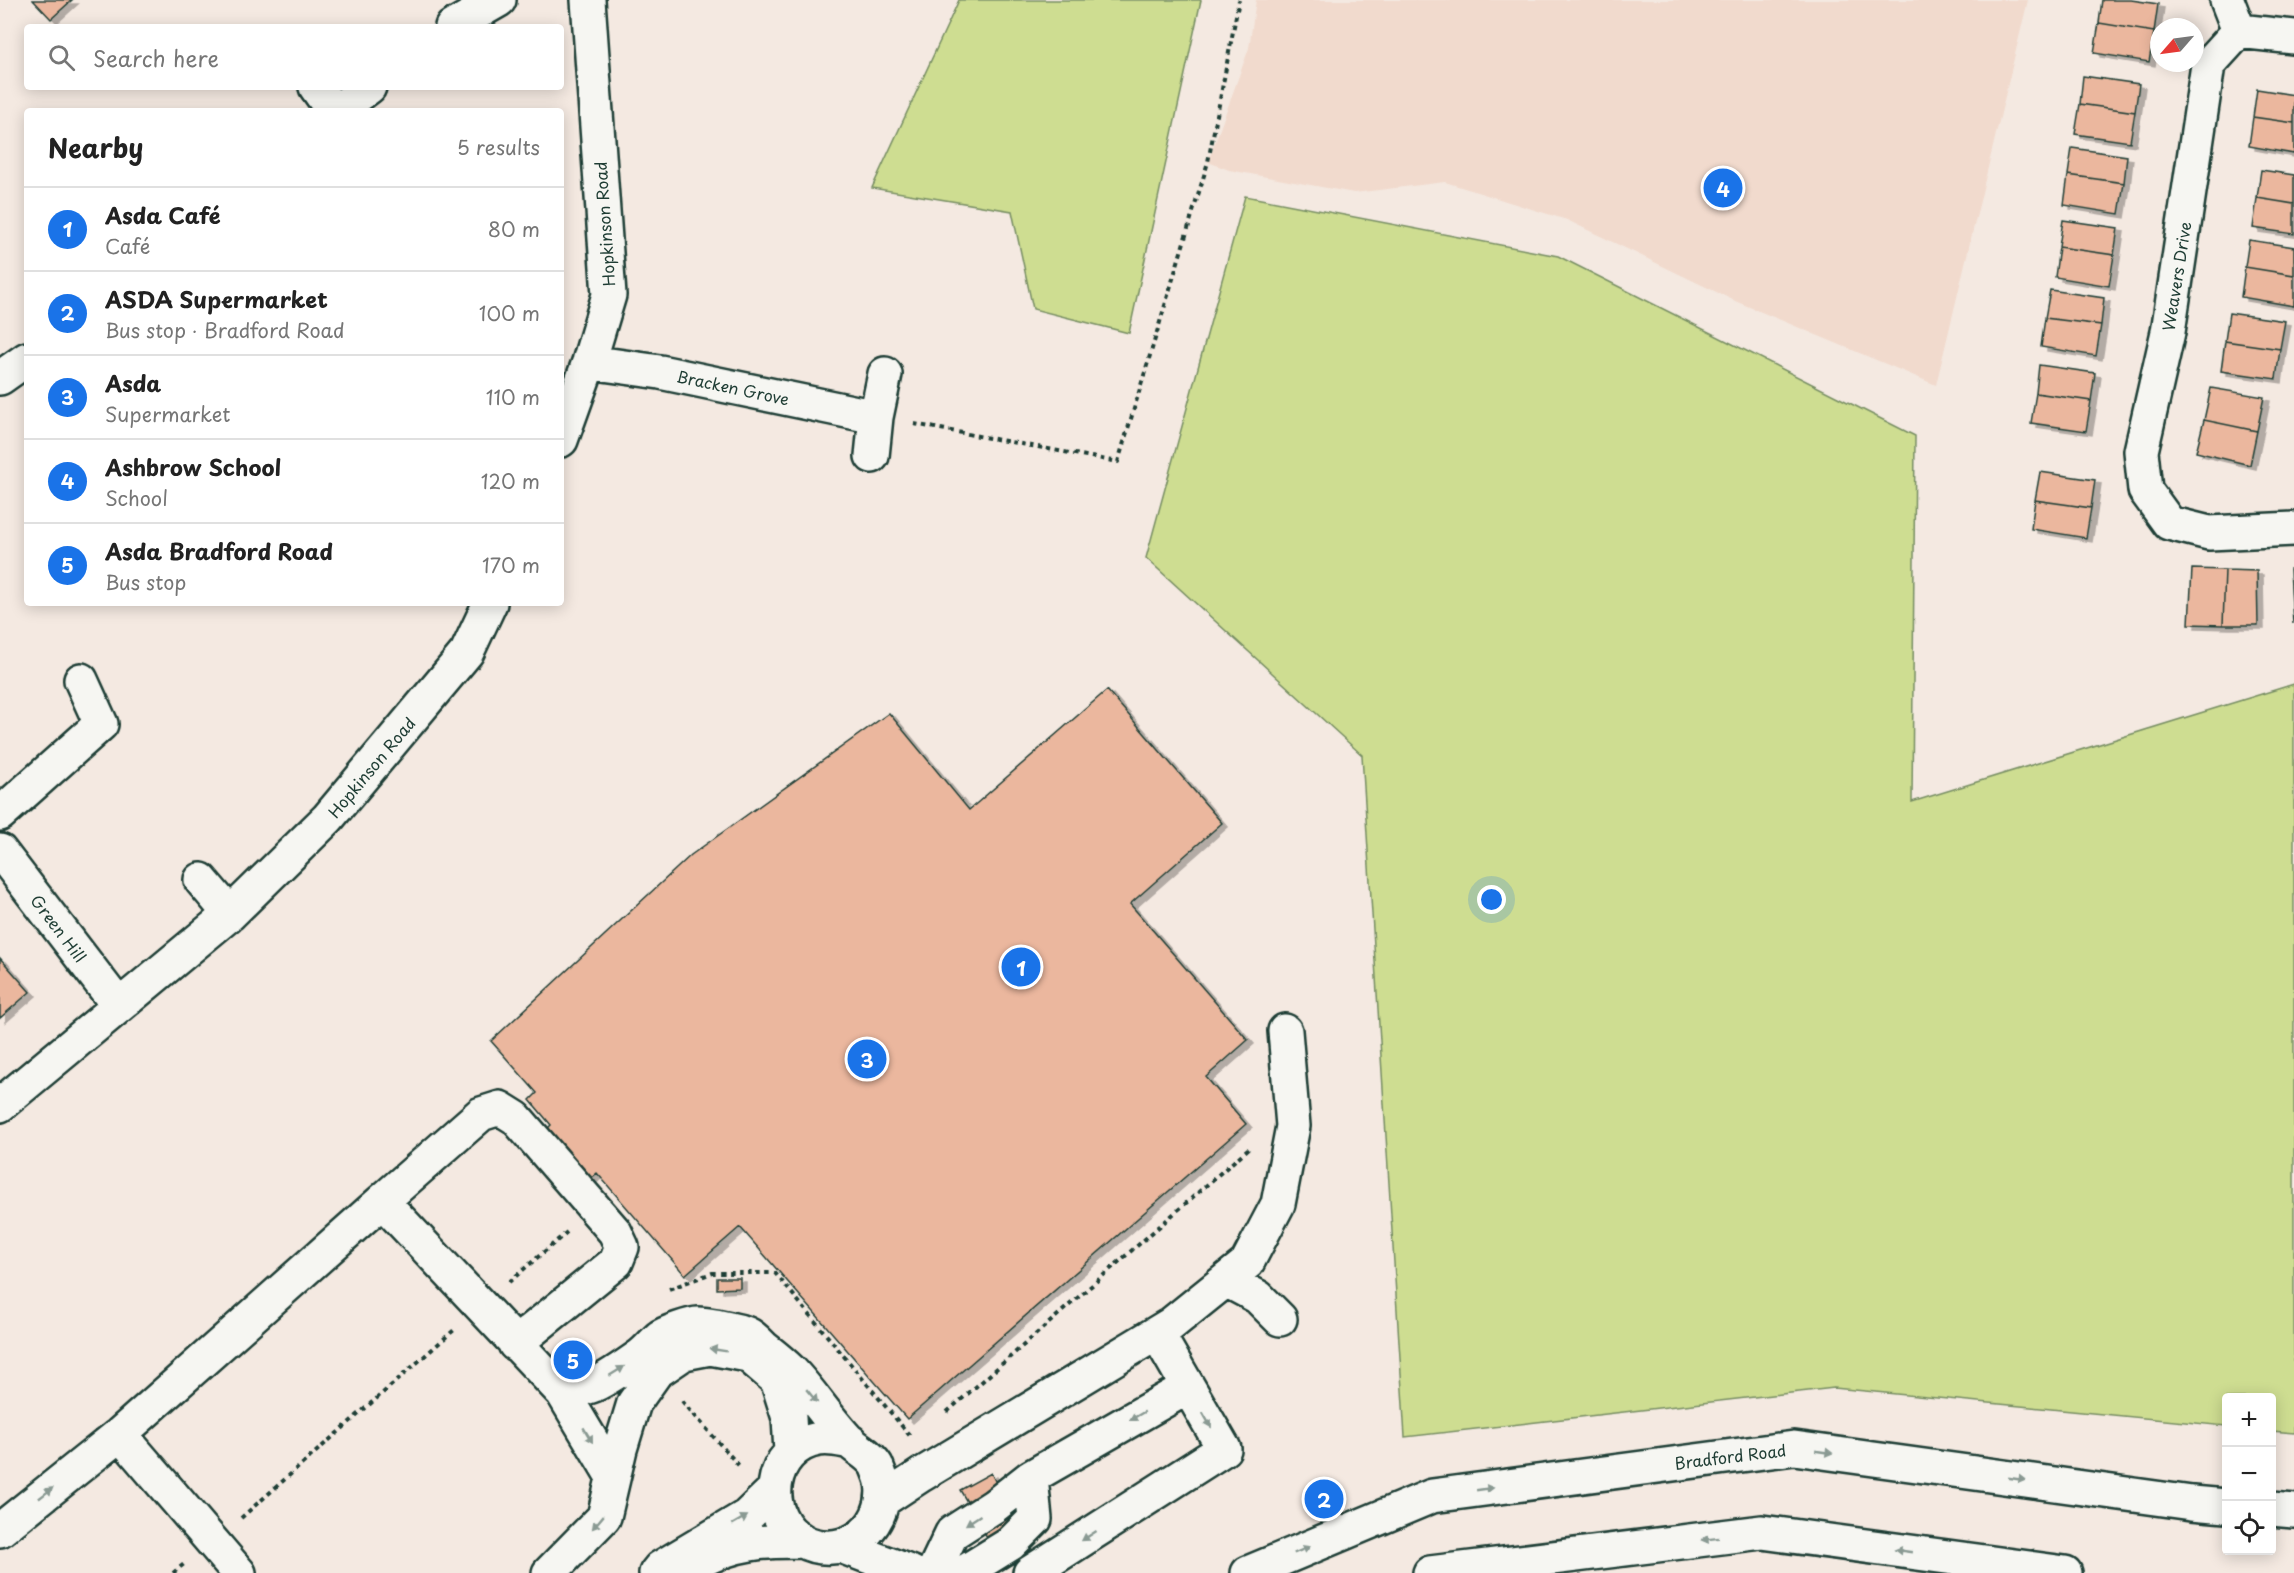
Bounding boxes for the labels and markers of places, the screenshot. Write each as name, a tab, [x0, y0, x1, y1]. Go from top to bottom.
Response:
pin: 4	[1704, 166, 1742, 210]
pin: 1	[1002, 944, 1040, 990]
pin: 3	[848, 1036, 886, 1082]
pin: 5	[554, 1338, 592, 1382]
pin: 2	[1304, 1476, 1344, 1522]

